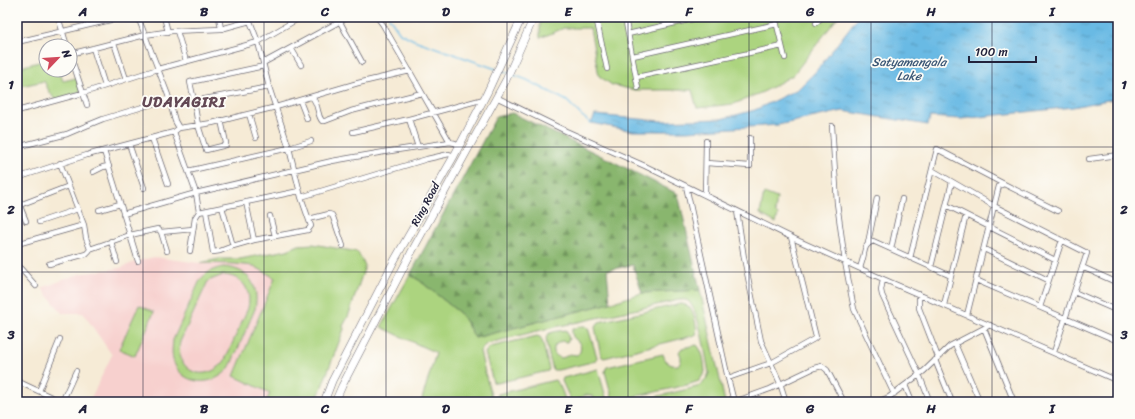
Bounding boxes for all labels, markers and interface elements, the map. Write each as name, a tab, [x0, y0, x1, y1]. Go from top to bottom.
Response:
text: A	[78, 0, 87, 23]
text: B	[200, 0, 209, 23]
text: C	[320, 0, 330, 23]
text: D	[442, 0, 450, 23]
text: E	[564, 0, 573, 23]
text: F	[684, 0, 693, 23]
text: G	[805, 0, 815, 23]
text: H	[925, 0, 936, 23]
text: I	[1048, 0, 1056, 23]
north arrow	[38, 38, 78, 78]
scale bar	[969, 38, 1036, 64]
text: 100 m	[975, 41, 1008, 63]
text: N	[56, 46, 77, 62]
water label: Satyamangala Lake	[872, 51, 948, 87]
text: 1	[8, 73, 14, 96]
text: 1	[1121, 73, 1127, 96]
district label: UDAYAGIRI	[142, 89, 226, 115]
street label: Ring Road	[406, 178, 446, 230]
text: 2	[6, 198, 15, 221]
text: 2	[1119, 198, 1128, 221]
text: 3	[6, 323, 15, 346]
text: 3	[1119, 323, 1128, 346]
text: A	[78, 397, 87, 419]
text: B	[200, 397, 209, 419]
text: C	[320, 397, 330, 419]
text: D	[442, 397, 450, 419]
text: E	[564, 397, 573, 419]
text: F	[684, 397, 693, 419]
text: G	[805, 397, 815, 419]
text: H	[925, 397, 936, 419]
text: I	[1048, 397, 1056, 419]

